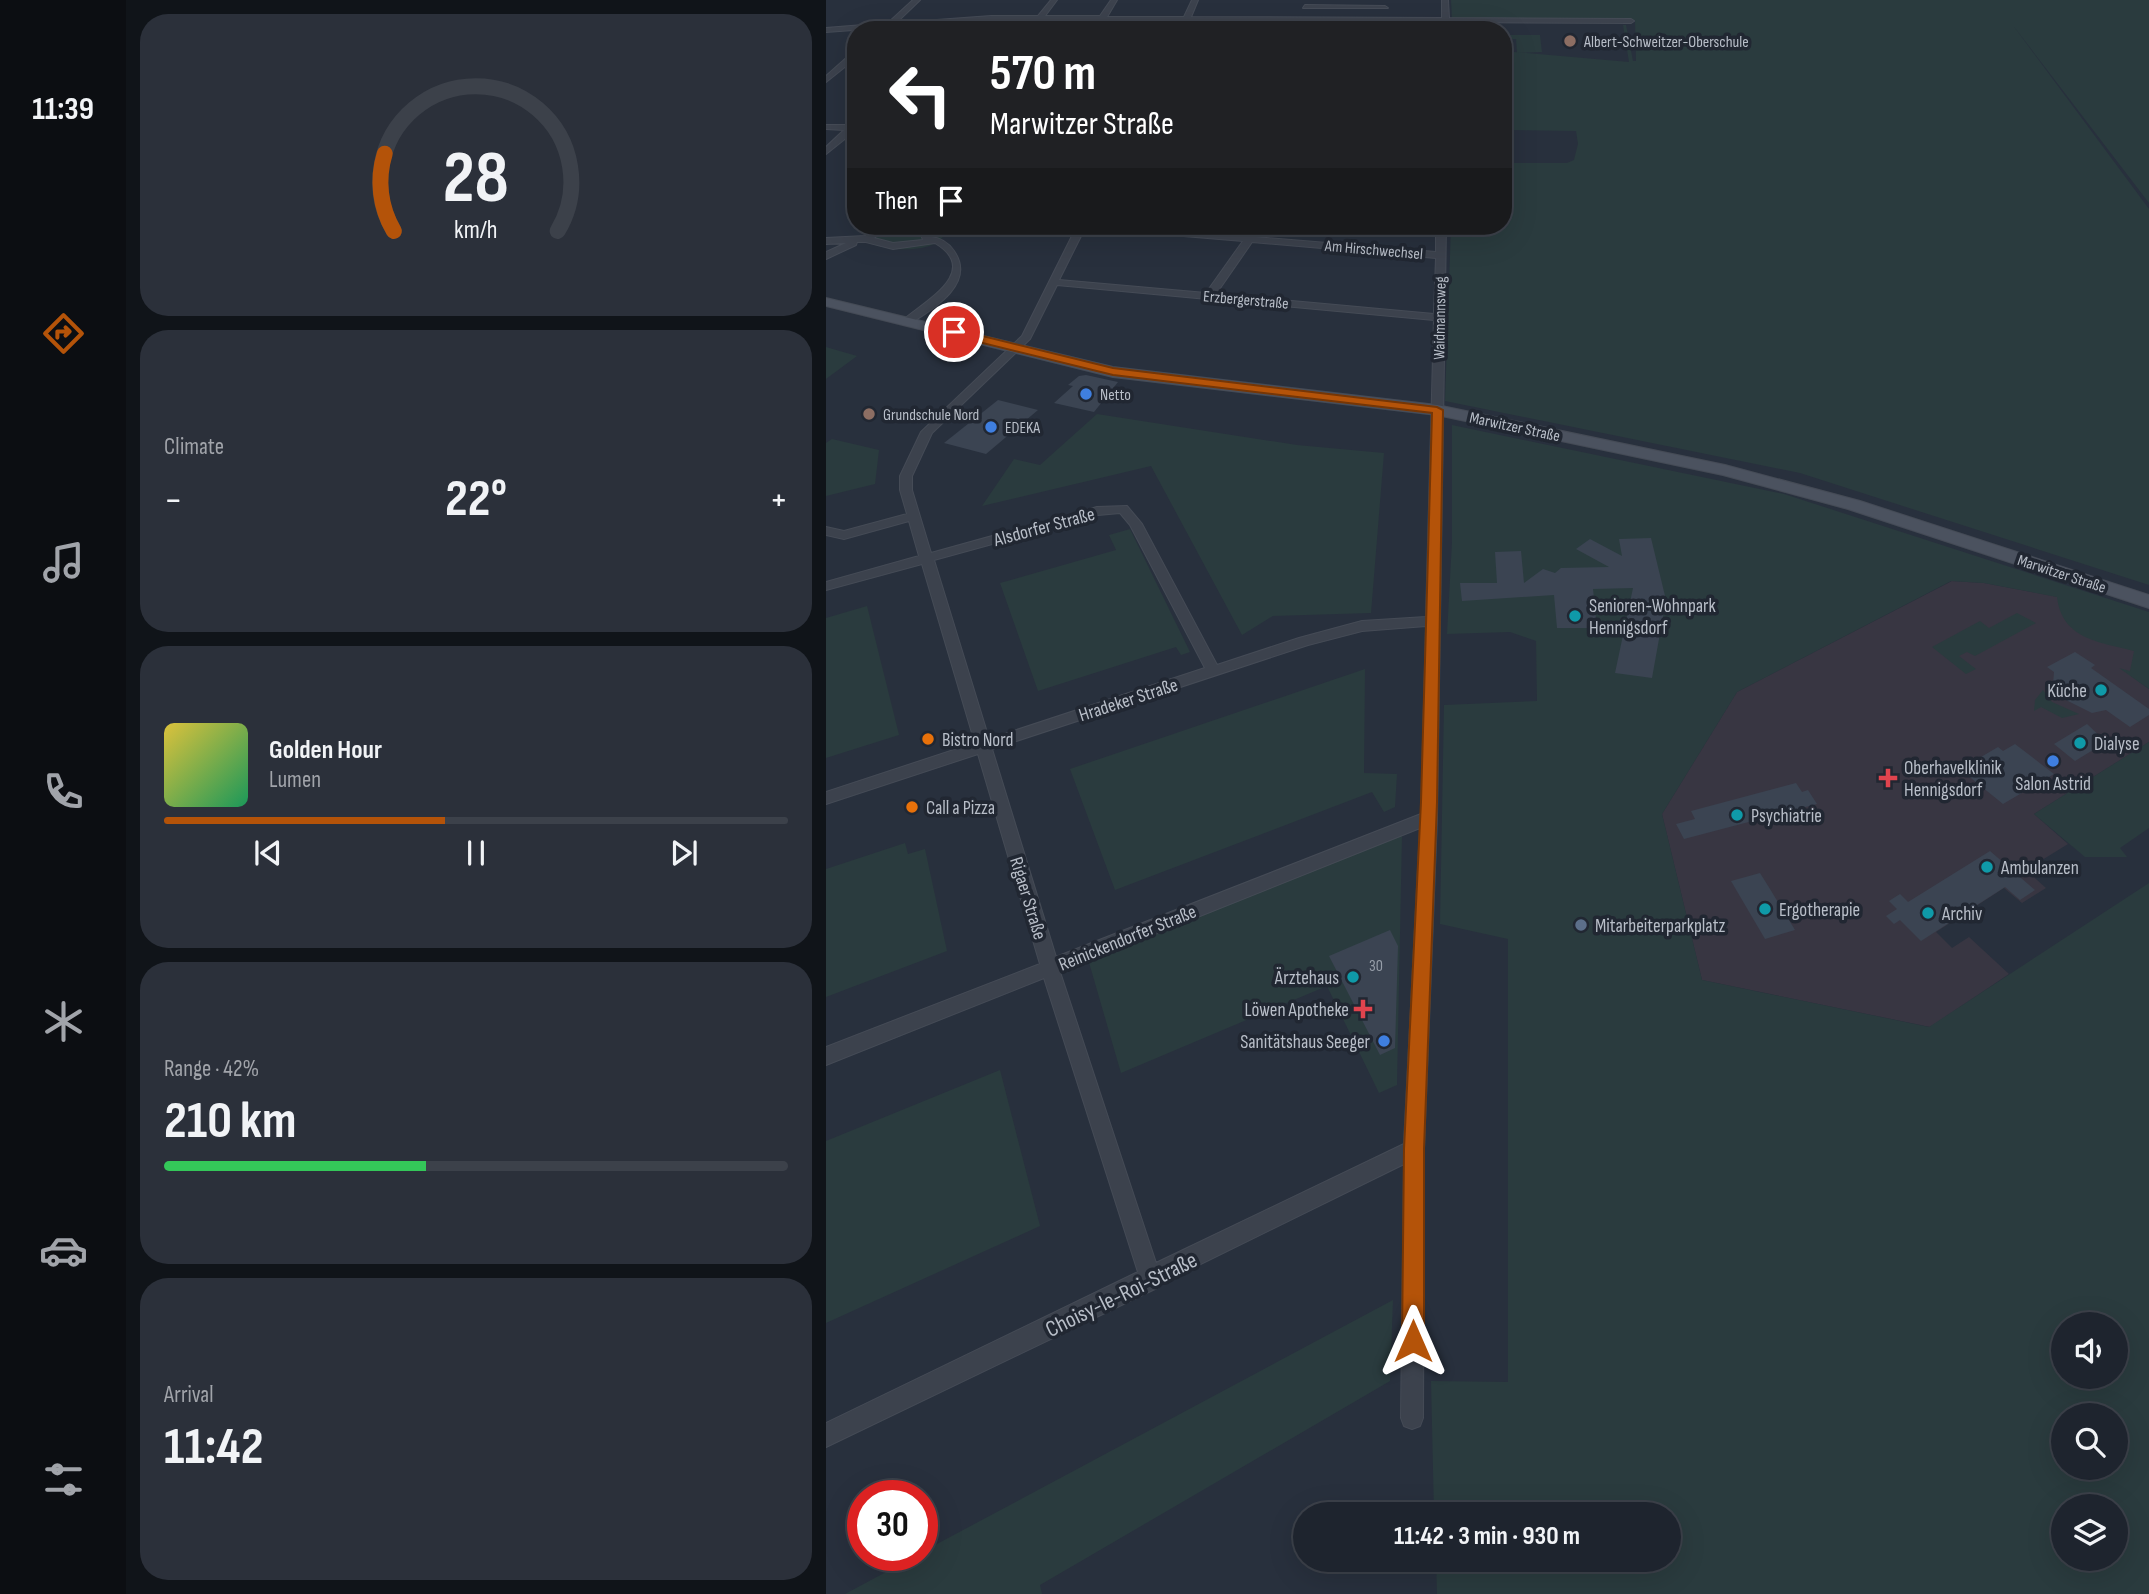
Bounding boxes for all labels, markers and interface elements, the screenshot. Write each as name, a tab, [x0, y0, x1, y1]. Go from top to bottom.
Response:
marker: Albert-Schweitzer-Oberschule	[1562, 33, 1578, 49]
place label: Albert-Schweitzer-Oberschule	[1583, 33, 1749, 52]
text: 570 m	[990, 45, 1096, 104]
icon: left	[875, 49, 966, 140]
text: 11:39	[32, 90, 94, 129]
text: Marwitzer Straße	[990, 105, 1174, 144]
text: 28	[443, 135, 509, 223]
icon: arrive	[932, 182, 970, 220]
text: Then	[875, 186, 918, 217]
text: km/h	[454, 215, 498, 246]
street label: Am Hirschwechsel	[1323, 237, 1424, 264]
street label: Waidmannsweg	[1430, 276, 1451, 360]
street label: Erzbergerstraße	[1202, 287, 1289, 314]
pin	[924, 302, 984, 362]
icon: directions	[39, 309, 88, 358]
icon: arrive	[935, 313, 973, 351]
marker: Netto	[1078, 386, 1094, 402]
place label: Netto	[1100, 386, 1131, 405]
marker: Grundschule Nord	[861, 406, 877, 422]
place label: Grundschule Nord	[883, 406, 979, 425]
street label: Marwitzer Straße	[1468, 409, 1562, 446]
marker: EDEKA	[983, 419, 999, 435]
place label: EDEKA	[1005, 419, 1040, 438]
text: Climate	[164, 433, 224, 461]
text: 22°	[445, 468, 507, 531]
text: −	[164, 478, 183, 523]
text: +	[769, 478, 788, 523]
street label: Alsdorfer Straße	[990, 503, 1097, 552]
icon: music	[39, 538, 88, 587]
street label: Marwitzer Straße	[2015, 551, 2108, 598]
place label: Senioren-Wohnpark Hennigsdorf	[1589, 595, 1717, 640]
marker: Senioren-Wohnpark Hennigsdorf	[1567, 608, 1583, 624]
street label: Hradeker Straße	[1076, 674, 1181, 727]
place label: Küche	[2047, 680, 2087, 703]
marker: Küche	[2093, 682, 2109, 698]
place label: Bistro Nord	[942, 729, 1013, 752]
marker: Bistro Nord	[920, 731, 936, 747]
place label: Dialyse	[2094, 733, 2140, 756]
text: Golden Hour	[269, 735, 382, 766]
marker: Dialyse	[2072, 735, 2088, 751]
marker: Salon Astrid	[2045, 753, 2061, 769]
place label: Oberhavelklinik Hennigsdorf	[1904, 757, 2002, 802]
text: Lumen	[269, 766, 321, 794]
icon: phone	[39, 767, 88, 816]
marker: Oberhavelklinik Hennigsdorf	[1878, 768, 1898, 788]
place label: Salon Astrid	[2015, 773, 2091, 796]
place label: Call a Pizza	[926, 797, 995, 820]
marker: Call a Pizza	[904, 799, 920, 815]
place label: Psychiatrie	[1751, 805, 1822, 828]
marker: Psychiatrie	[1729, 807, 1745, 823]
icon: previous	[249, 834, 287, 872]
icon: pause	[457, 834, 495, 872]
icon: next	[665, 834, 703, 872]
street label: Rigaer Straße	[1004, 854, 1051, 942]
place label: Ambulanzen	[2000, 857, 2079, 880]
marker: Ambulanzen	[1979, 859, 1995, 875]
place label: Ergotherapie	[1779, 899, 1860, 922]
street label: Reinickendorfer Straße	[1055, 900, 1200, 976]
marker: Ergotherapie	[1757, 901, 1773, 917]
place label: Archiv	[1941, 903, 1982, 926]
marker: Archiv	[1920, 905, 1936, 921]
place label: Mitarbeiterparkplatz	[1595, 915, 1726, 938]
marker: Mitarbeiterparkplatz	[1573, 917, 1589, 933]
house number: 30	[1369, 957, 1383, 976]
place label: Ärztehaus	[1274, 967, 1339, 990]
marker: Ärztehaus	[1345, 969, 1361, 985]
icon: climate	[39, 997, 88, 1046]
place label: Löwen Apotheke	[1245, 999, 1349, 1022]
marker: Löwen Apotheke	[1355, 1001, 1371, 1017]
place label: Sanitätshaus Seeger	[1240, 1031, 1371, 1054]
marker: Sanitätshaus Seeger	[1376, 1033, 1392, 1049]
text: Range · 42%	[164, 1055, 259, 1083]
text: 210 km	[164, 1090, 297, 1153]
icon: car	[39, 1226, 88, 1275]
street label: Choisy-le-Roi-Straße	[1041, 1246, 1202, 1344]
position arrow	[1376, 1304, 1450, 1378]
map controls	[2051, 1312, 2128, 1571]
button: sound	[2051, 1312, 2128, 1389]
text: Arrival	[164, 1381, 213, 1409]
button: search	[2051, 1403, 2128, 1480]
text: 11:42	[164, 1416, 263, 1479]
icon: filters	[39, 1455, 88, 1504]
speed limit sign: 30	[847, 1480, 938, 1571]
button: layers	[2051, 1494, 2128, 1571]
text: 11:42 · 3 min · 930 m	[1394, 1521, 1580, 1552]

